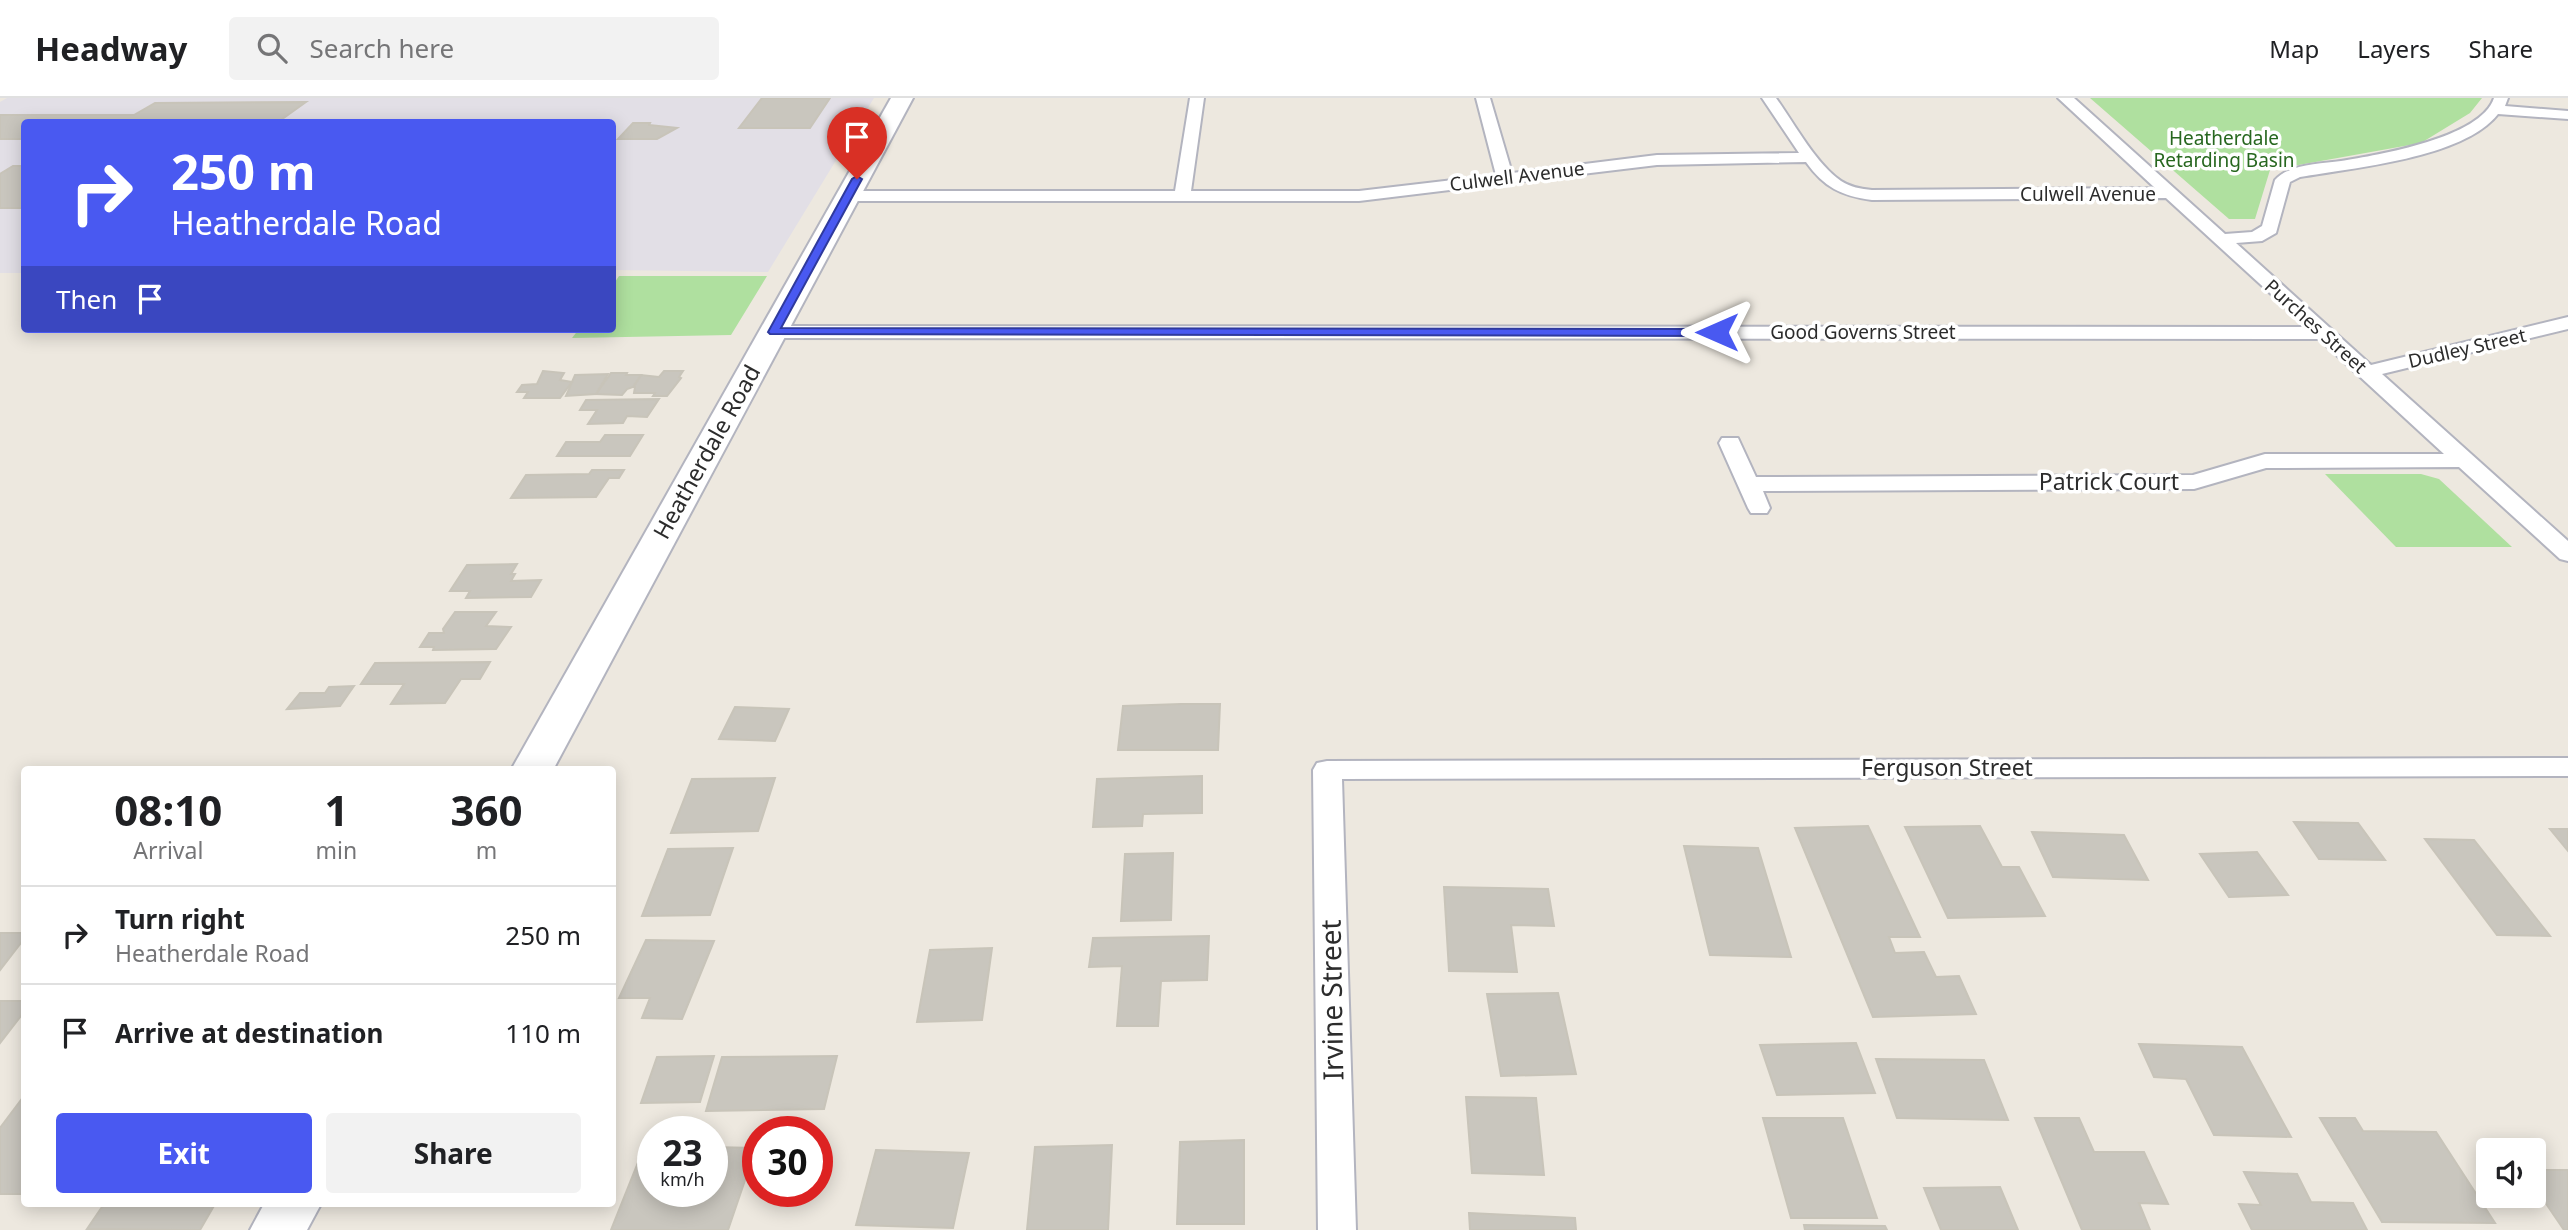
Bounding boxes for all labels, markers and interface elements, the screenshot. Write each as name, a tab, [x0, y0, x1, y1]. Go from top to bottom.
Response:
search box	[229, 17, 719, 80]
text: Headway	[35, 26, 187, 71]
icon: search	[253, 29, 291, 67]
text: Search here	[309, 30, 454, 66]
text: Map	[2269, 32, 2319, 65]
text: Layers	[2357, 32, 2431, 65]
text: Share	[2469, 32, 2533, 65]
pin	[827, 107, 887, 179]
icon: arrive	[838, 118, 876, 156]
park label: Heatherdale Retarding Basin	[2153, 125, 2295, 173]
text: 250 m	[171, 138, 316, 204]
icon: right	[56, 147, 147, 238]
street label: Culwell Avenue	[1448, 155, 1586, 197]
street label: Culwell Avenue	[2020, 181, 2156, 207]
text: Heatherdale Road	[171, 201, 442, 244]
street label: Purches Street	[2259, 273, 2373, 379]
icon: arrive	[131, 280, 169, 318]
text: Then	[56, 281, 117, 317]
position arrow	[1680, 295, 1754, 369]
street label: Good Governs Street	[1770, 319, 1956, 345]
street label: Dudley Street	[2406, 322, 2529, 374]
street label: Heatherdale Road	[645, 359, 767, 544]
street label: Patrick Court	[2039, 465, 2179, 497]
street label: Ferguson Street	[1861, 751, 2033, 783]
text: 08:10	[114, 781, 222, 838]
text: 1	[324, 781, 348, 838]
text: 360	[451, 781, 523, 838]
text: Arrival	[133, 834, 203, 866]
text: min	[316, 834, 357, 866]
text: m	[476, 834, 497, 866]
text: Turn right	[115, 901, 245, 937]
icon: right	[56, 916, 94, 954]
text: 250 m	[505, 917, 581, 953]
street label: Irvine Street	[1311, 919, 1351, 1081]
text: Heatherdale Road	[115, 937, 310, 969]
icon: arrive	[56, 1014, 94, 1052]
text: Arrive at destination	[115, 1015, 384, 1051]
text: 110 m	[505, 1015, 581, 1051]
button: Exit	[56, 1113, 312, 1193]
button: Share	[326, 1113, 581, 1193]
speed limit sign: 30	[742, 1116, 833, 1207]
text: 23	[662, 1129, 703, 1176]
map controls	[2476, 1138, 2546, 1208]
button: sound	[2476, 1138, 2546, 1208]
text: km/h	[660, 1167, 705, 1191]

